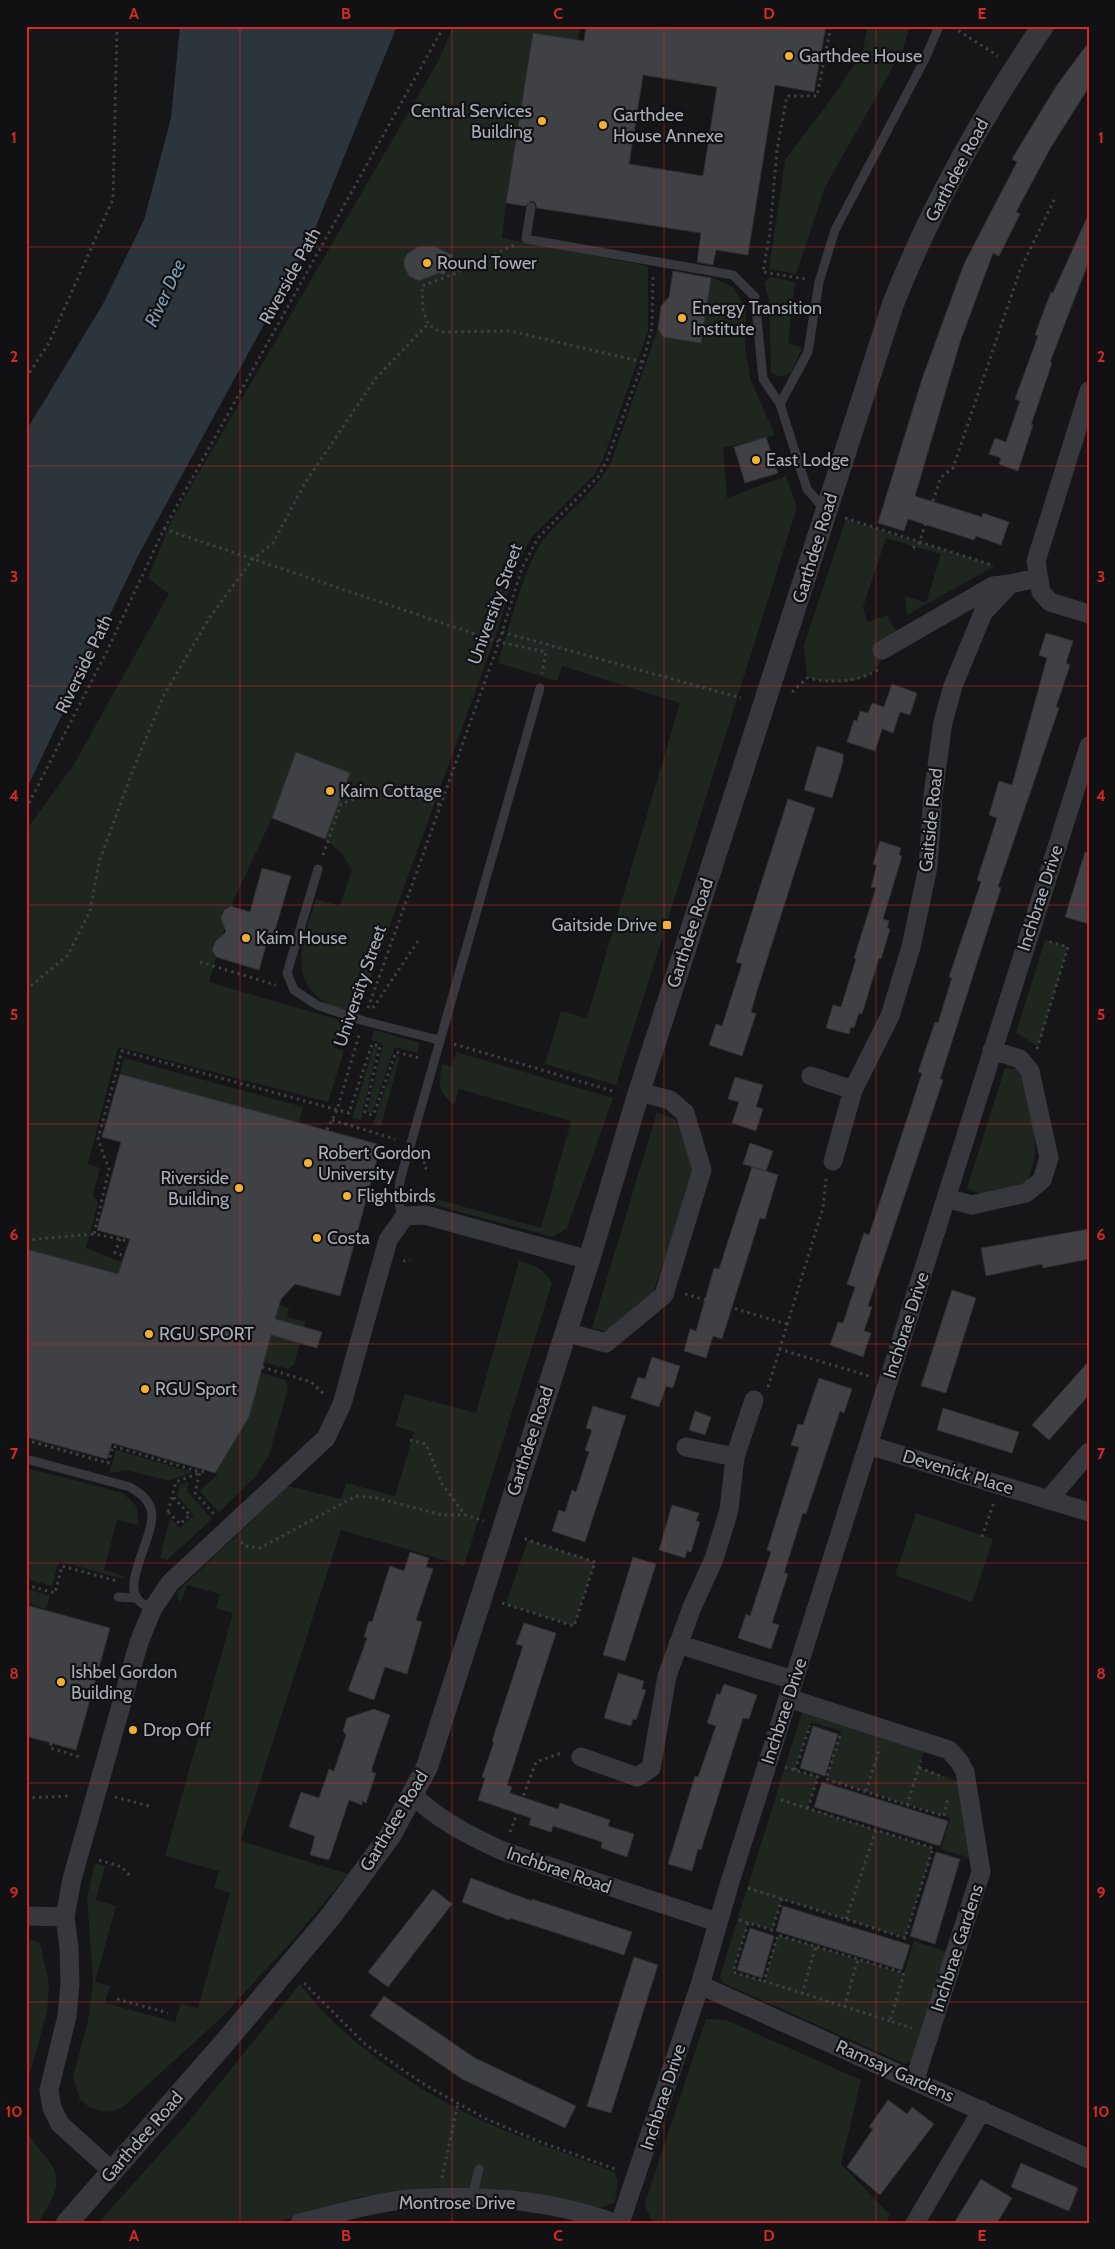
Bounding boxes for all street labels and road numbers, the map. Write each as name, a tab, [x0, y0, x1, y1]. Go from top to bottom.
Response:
street label: Garthdee Road	[921, 115, 993, 225]
street label: Riverside Path	[254, 224, 326, 328]
street label: Garthdee Road	[788, 490, 842, 606]
street label: University Street	[463, 541, 527, 667]
street label: Riverside Path	[51, 611, 117, 717]
street label: Gaitside Road	[915, 767, 947, 873]
street label: Inchbrae Drive	[1013, 842, 1067, 954]
street label: Garthdee Road	[662, 876, 718, 990]
street label: University Street	[329, 922, 391, 1050]
street label: Inchbrae Drive	[879, 1269, 933, 1381]
street label: Garthdee Road	[502, 1384, 558, 1498]
street label: Devenick Place	[900, 1445, 1016, 1499]
street label: Inchbrae Drive	[757, 1655, 811, 1767]
street label: Garthdee Road	[355, 1767, 433, 1875]
street label: Inchbrae Road	[504, 1842, 614, 1898]
street label: Inchbrae Gardens	[926, 1881, 988, 2015]
street label: Ramsay Gardens	[833, 2035, 957, 2107]
street label: Inchbrae Drive	[636, 2041, 690, 2153]
street label: Garthdee Road	[96, 2087, 188, 2187]
street label: Montrose Drive	[399, 2192, 515, 2214]

